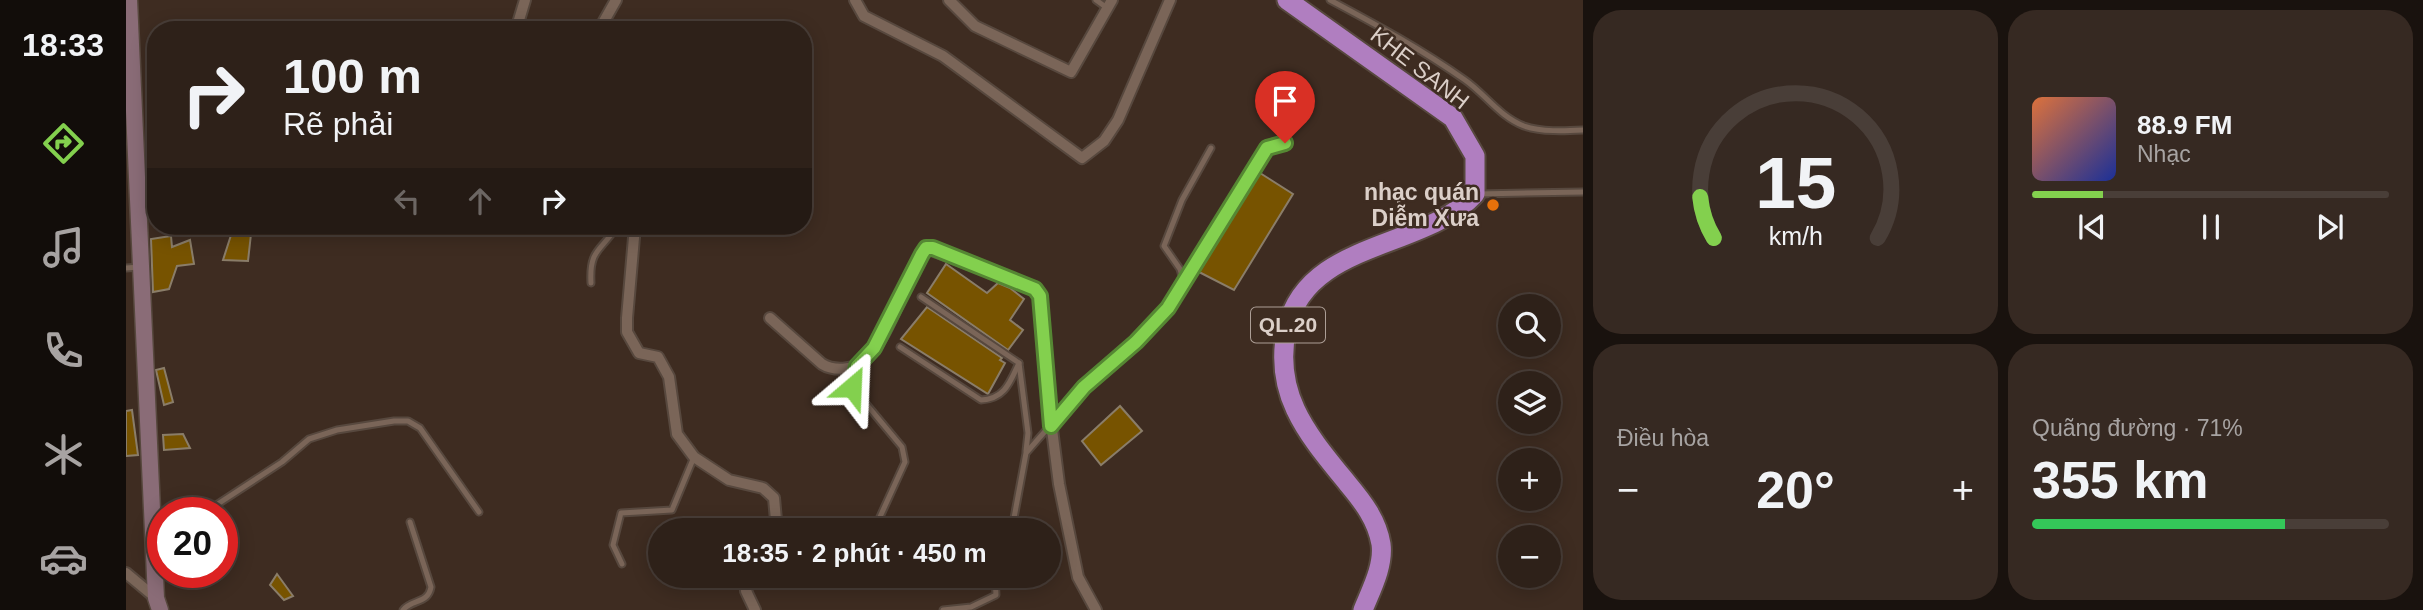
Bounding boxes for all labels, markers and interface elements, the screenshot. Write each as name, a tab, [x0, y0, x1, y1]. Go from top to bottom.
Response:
street label: KHE SANH	[1366, 22, 1474, 114]
text: 18:33	[22, 27, 104, 63]
icon: right	[168, 49, 259, 140]
text: 100 m	[283, 49, 422, 103]
pin	[1255, 71, 1315, 143]
icon: arrive	[1266, 82, 1304, 120]
text: Rẽ phải	[283, 106, 393, 142]
text: 88.9 FM	[2137, 110, 2232, 140]
icon: directions	[39, 119, 88, 168]
text: Nhạc	[2137, 141, 2191, 167]
text: 15	[1755, 142, 1836, 223]
place label: nhạc quán Diễm Xưa	[1364, 179, 1479, 231]
icon: left	[388, 182, 426, 220]
icon: ahead	[461, 182, 499, 220]
icon: right	[534, 182, 572, 220]
marker: nhạc quán Diễm Xưa	[1485, 197, 1501, 213]
icon: previous	[2073, 208, 2111, 246]
icon: pause	[2192, 208, 2230, 246]
icon: next	[2311, 208, 2349, 246]
text: km/h	[1768, 222, 1823, 250]
icon: music	[39, 223, 88, 272]
map controls	[1498, 294, 1561, 588]
button: search	[1498, 294, 1561, 357]
road number: QL.20	[1251, 308, 1325, 342]
icon: phone	[39, 326, 88, 375]
position arrow	[815, 350, 889, 424]
button: layers	[1498, 371, 1561, 434]
text: Quãng đường · 71%	[2032, 415, 2243, 441]
text: Điều hòa	[1617, 425, 1709, 451]
icon: climate	[39, 430, 88, 479]
button: +	[1498, 448, 1561, 511]
text: 355 km	[2032, 451, 2208, 509]
text: 20°	[1756, 461, 1835, 519]
text: −	[1617, 469, 1639, 511]
text: +	[1952, 469, 1974, 511]
speed limit sign: 20	[147, 497, 238, 588]
button: −	[1498, 525, 1561, 588]
icon: car	[39, 534, 88, 583]
text: 18:35 · 2 phút · 450 m	[722, 538, 987, 568]

